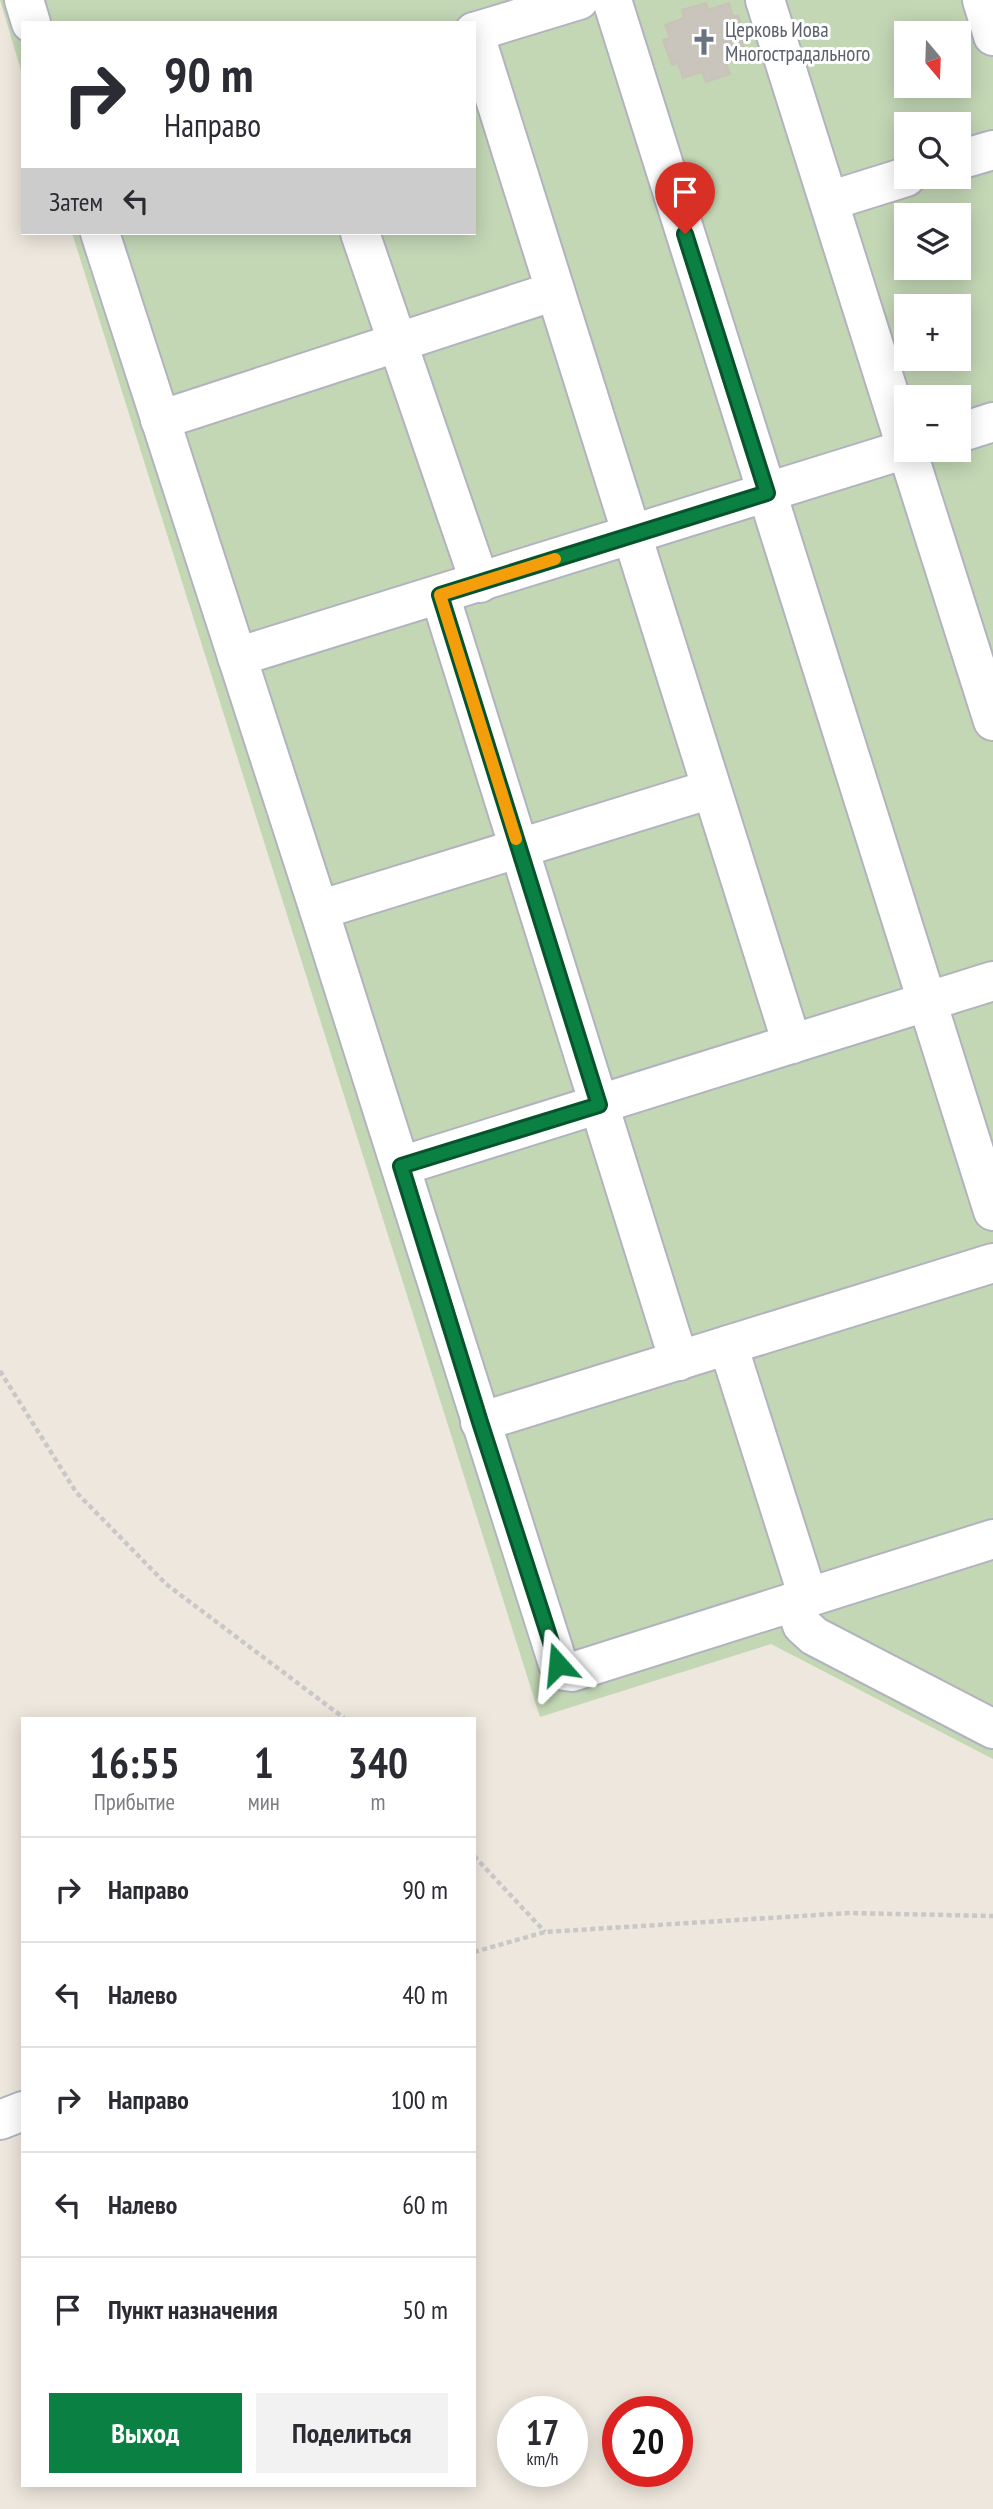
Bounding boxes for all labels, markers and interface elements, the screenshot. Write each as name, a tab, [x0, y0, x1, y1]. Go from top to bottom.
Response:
place label: Церковь Иова Многострадального	[725, 16, 870, 67]
north arrow	[894, 21, 971, 98]
map controls	[894, 21, 971, 462]
church icon: Церковь Иова Многострадального	[689, 27, 719, 57]
text: 90 m	[164, 42, 253, 106]
icon: right	[49, 49, 140, 140]
text: Направо	[164, 104, 261, 146]
button: search	[894, 112, 971, 189]
pin	[655, 162, 715, 234]
icon: arrive	[666, 173, 704, 211]
icon: left	[117, 182, 155, 220]
text: Затем	[49, 185, 103, 218]
button: layers	[894, 203, 971, 280]
button: +	[894, 294, 971, 371]
button: −	[894, 385, 971, 462]
position arrow	[521, 1627, 595, 1701]
text: 16:55	[89, 1735, 180, 1790]
text: 1	[254, 1735, 274, 1790]
text: 340	[348, 1735, 408, 1790]
text: Прибытие	[94, 1787, 175, 1816]
text: мин	[248, 1787, 280, 1816]
text: m	[370, 1787, 385, 1816]
icon: right	[49, 1871, 87, 1909]
text: Направо	[108, 1873, 189, 1906]
text: 90 m	[402, 1873, 448, 1906]
icon: left	[49, 1976, 87, 2014]
text: Налево	[108, 1978, 177, 2011]
text: 40 m	[402, 1978, 448, 2011]
icon: right	[49, 2081, 87, 2119]
text: Направо	[108, 2083, 189, 2116]
text: 100 m	[390, 2083, 448, 2116]
icon: left	[49, 2186, 87, 2224]
text: Налево	[108, 2188, 177, 2221]
text: 60 m	[402, 2188, 448, 2221]
icon: arrive	[49, 2291, 87, 2329]
text: Пункт назначения	[108, 2293, 278, 2326]
text: 50 m	[402, 2293, 448, 2326]
button: Выход	[49, 2393, 242, 2473]
button: Поделиться	[256, 2393, 448, 2473]
speed limit sign: 20	[602, 2396, 693, 2487]
text: 17	[526, 2409, 559, 2455]
text: km/h	[527, 2447, 558, 2470]

